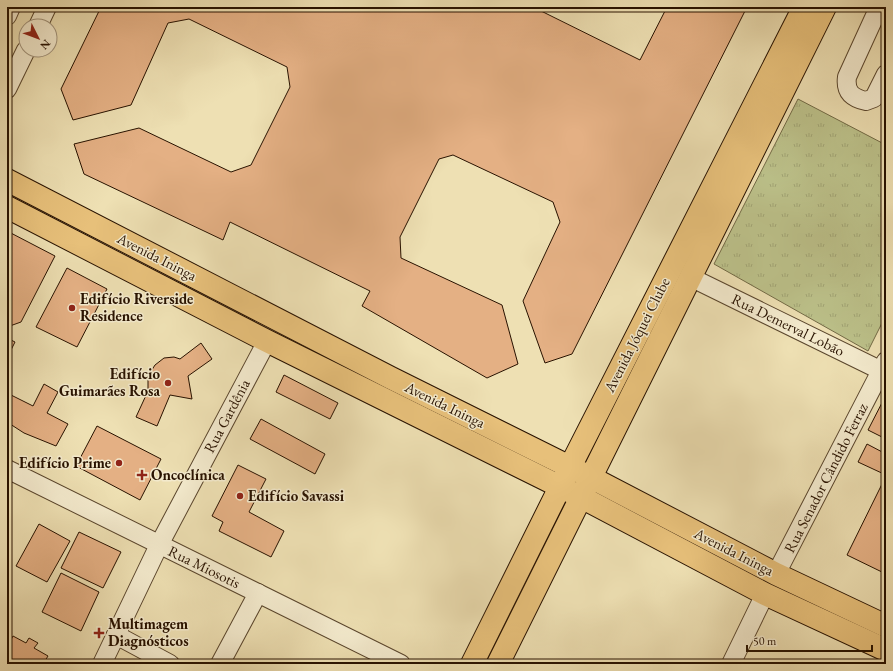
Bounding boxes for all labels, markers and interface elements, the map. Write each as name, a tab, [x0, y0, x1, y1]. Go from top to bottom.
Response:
north arrow	[18, 18, 58, 58]
text: N	[37, 37, 54, 53]
street label: Avenida Ininga	[113, 228, 200, 285]
street label: Avenida Jóquei Clube	[599, 274, 674, 396]
place label: Edifício Riverside Residence	[80, 289, 193, 325]
street label: Rua Demerval Lobão	[729, 289, 848, 360]
marker: Edifício Riverside Residence	[67, 303, 77, 313]
place label: Edifício Guimarães Rosa	[59, 364, 160, 400]
street label: Rua Gardênia	[199, 376, 254, 456]
street label: Avenida Ininga	[401, 377, 488, 432]
marker: Edifício Guimarães Rosa	[163, 378, 173, 388]
street label: Rua Senador Cândido Ferraz	[779, 399, 872, 556]
place label: Edifício Prime	[19, 453, 111, 472]
marker: Edifício Prime	[114, 458, 124, 468]
place label: Oncoclínica	[151, 465, 225, 484]
marker: Oncoclínica	[136, 469, 148, 481]
place label: Edifício Savassi	[248, 486, 345, 505]
marker: Edifício Savassi	[235, 491, 245, 501]
street label: Avenida Ininga	[690, 523, 777, 580]
street label: Rua Miosotis	[165, 541, 243, 592]
place label: Multimagem Diagnósticos	[108, 614, 189, 650]
marker: Multimagem Diagnósticos	[93, 627, 105, 639]
scale bar	[747, 627, 872, 653]
text: 50 m	[753, 633, 777, 649]

